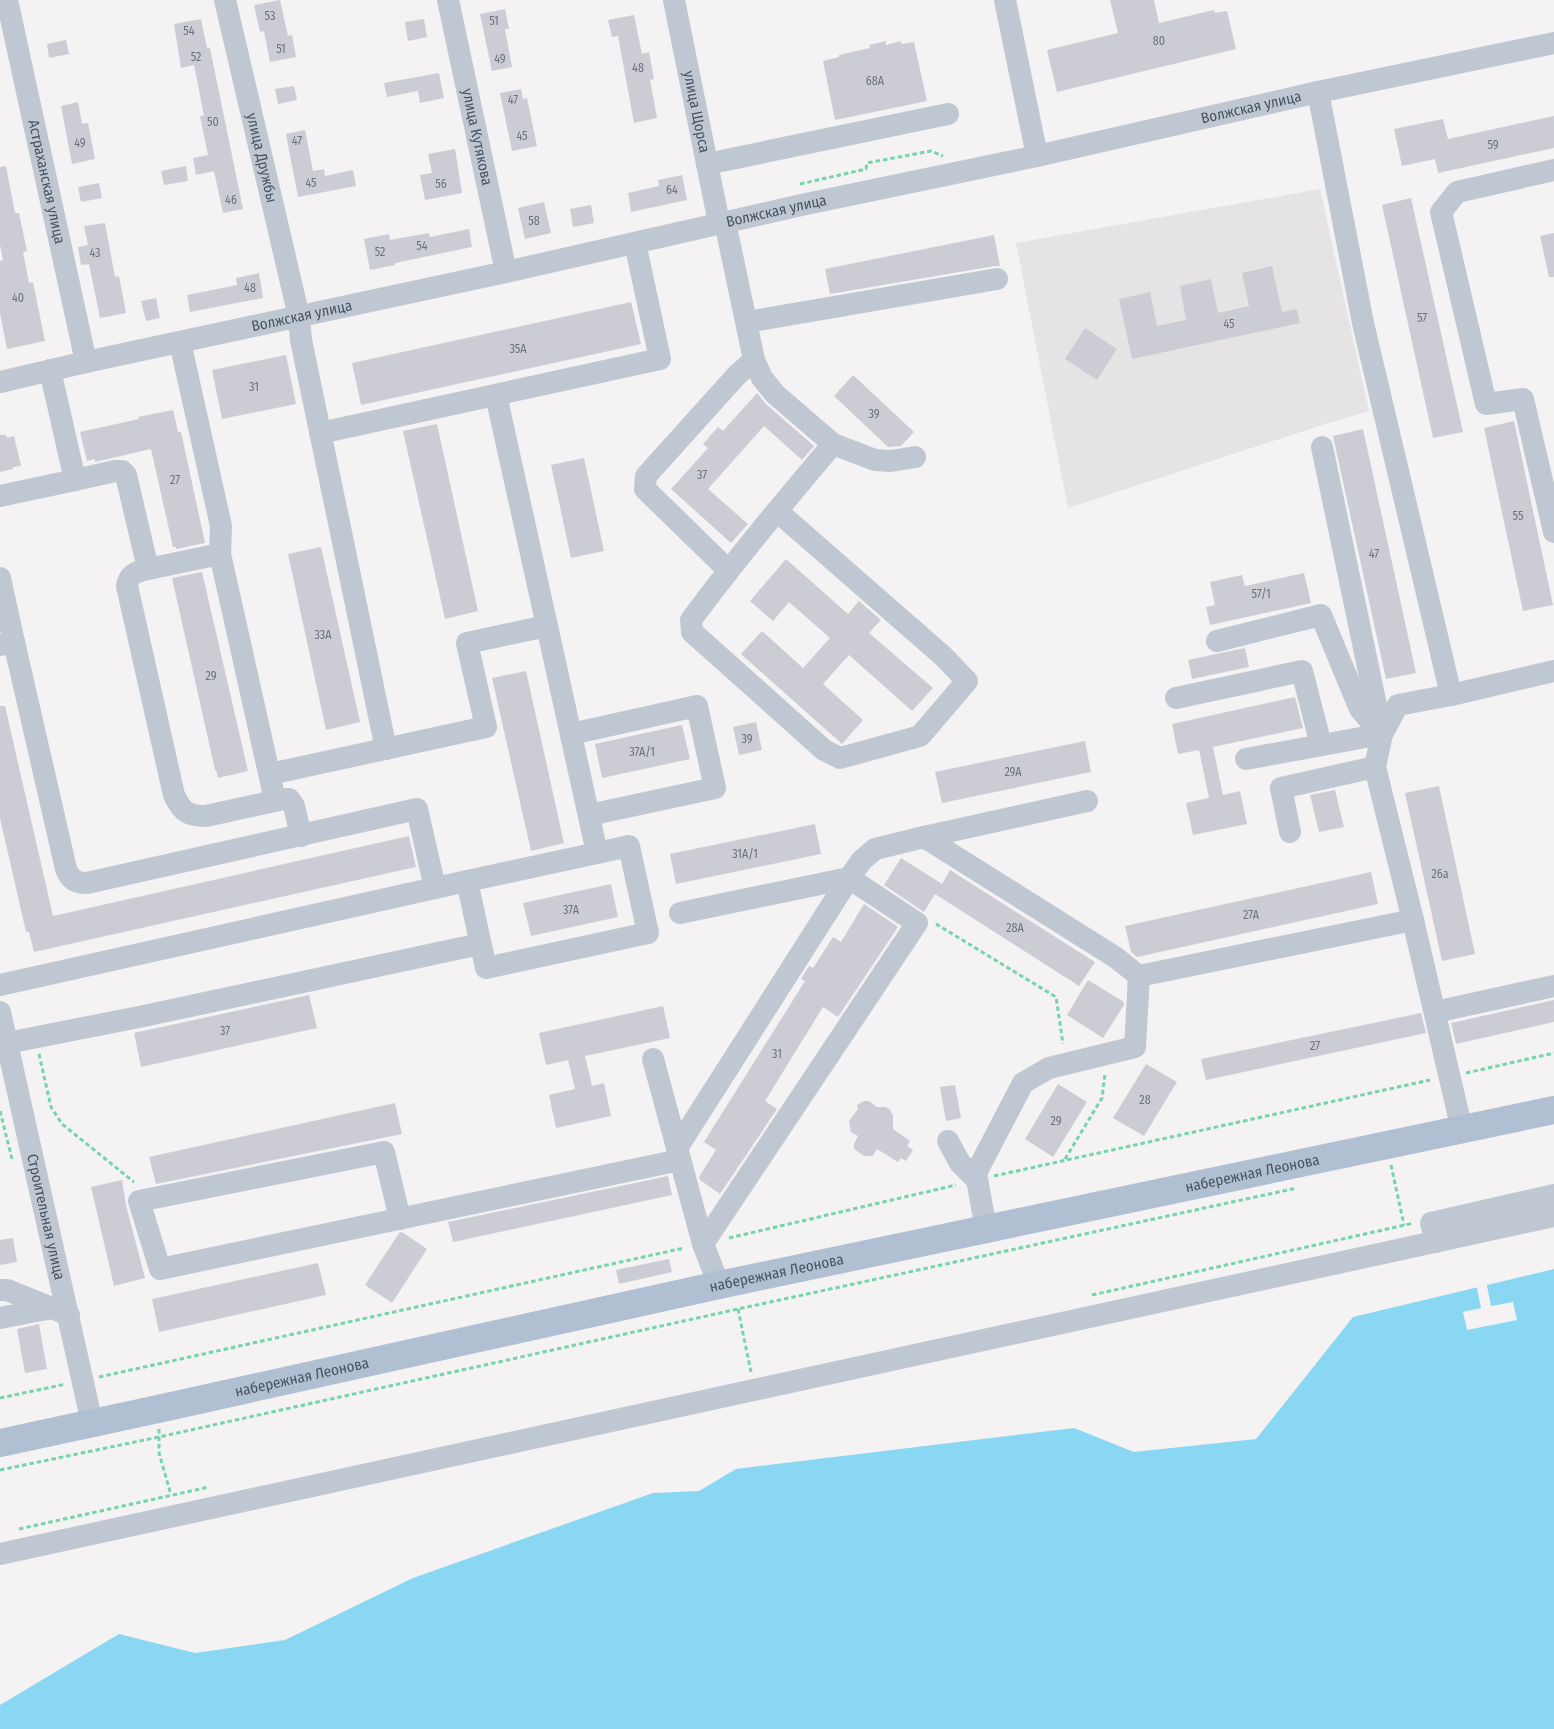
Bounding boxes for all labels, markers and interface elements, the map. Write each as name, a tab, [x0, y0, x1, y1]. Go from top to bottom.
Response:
house number: 53	[265, 9, 275, 23]
house number: 51	[489, 14, 499, 28]
house number: 54	[183, 24, 195, 38]
house number: 80	[1153, 34, 1165, 48]
house number: 51	[276, 42, 286, 56]
house number: 52	[191, 50, 201, 64]
house number: 49	[494, 52, 506, 66]
house number: 48	[632, 61, 644, 75]
street label: улица Щорса	[680, 69, 714, 154]
house number: 68А	[866, 74, 885, 88]
street label: улица Кутякова	[458, 87, 496, 187]
street label: Волжская улица	[1199, 87, 1303, 127]
house number: 47	[508, 93, 518, 107]
street label: улица Дружбы	[243, 111, 281, 204]
house number: 50	[207, 115, 219, 129]
street label: Астраханская улица	[24, 118, 69, 245]
house number: 45	[516, 129, 528, 143]
house number: 47	[292, 134, 302, 148]
house number: 49	[74, 136, 86, 150]
house number: 59	[1487, 138, 1499, 152]
house number: 45	[305, 176, 317, 190]
house number: 56	[435, 177, 447, 191]
house number: 64	[666, 183, 678, 197]
street label: Волжская улица	[724, 191, 828, 231]
house number: 46	[225, 193, 237, 207]
house number: 58	[528, 214, 540, 228]
house number: 54	[416, 239, 428, 253]
house number: 52	[375, 245, 385, 259]
house number: 43	[89, 246, 101, 260]
house number: 48	[244, 281, 256, 295]
house number: 40	[12, 291, 24, 305]
street label: Волжская улица	[250, 296, 354, 335]
house number: 57	[1417, 311, 1427, 325]
house number: 45	[1223, 317, 1235, 331]
house number: 35А	[509, 342, 527, 356]
house number: 31	[249, 380, 259, 394]
house number: 39	[868, 407, 880, 421]
house number: 37	[697, 468, 707, 482]
house number: 27	[170, 473, 180, 487]
house number: 55	[1513, 509, 1524, 523]
house number: 47	[1369, 547, 1379, 561]
house number: 57/1	[1251, 587, 1271, 601]
house number: 33А	[314, 628, 332, 642]
house number: 29	[205, 669, 217, 683]
house number: 39	[741, 732, 753, 746]
house number: 37А/1	[629, 745, 655, 759]
house number: 29А	[1004, 765, 1022, 779]
house number: 31А/1	[732, 847, 758, 861]
house number: 26а	[1431, 867, 1449, 881]
house number: 37А	[563, 903, 580, 917]
house number: 27А	[1243, 908, 1260, 922]
house number: 28А	[1006, 921, 1024, 935]
house number: 37	[220, 1024, 230, 1038]
house number: 27	[1310, 1039, 1320, 1053]
house number: 31	[772, 1047, 782, 1061]
house number: 28	[1139, 1093, 1151, 1107]
house number: 29	[1050, 1114, 1062, 1128]
street label: набережная Леонова	[1184, 1150, 1321, 1196]
street label: Строительная улица	[23, 1152, 69, 1282]
street label: набережная Леонова	[708, 1250, 845, 1296]
street label: набережная Леонова	[233, 1354, 371, 1401]

